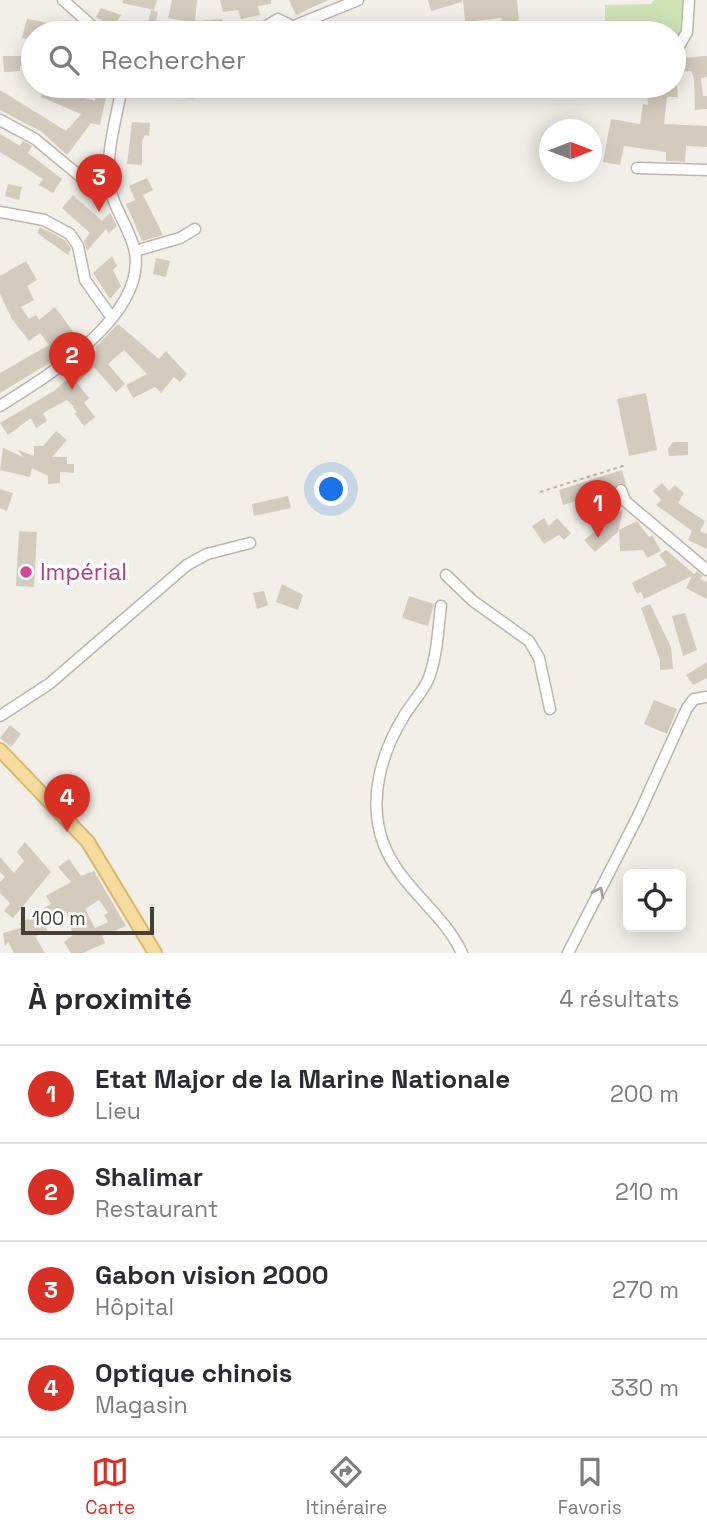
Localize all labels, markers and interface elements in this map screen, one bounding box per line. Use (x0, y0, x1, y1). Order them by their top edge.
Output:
search box (21, 21, 686, 98)
icon: search (45, 41, 83, 79)
text: Rechercher (101, 43, 246, 77)
north arrow (539, 119, 602, 182)
pin: 3 (76, 154, 122, 212)
pin: 2 (49, 332, 95, 390)
your location (314, 472, 348, 506)
pin: 1 (575, 480, 621, 538)
place label: Impérial (40, 557, 127, 587)
marker: Impérial (18, 564, 34, 580)
pin: 4 (44, 774, 90, 832)
map controls (623, 869, 686, 932)
button: locate (623, 869, 686, 932)
one-way arrow (591, 887, 605, 899)
scale bar (21, 904, 154, 936)
text: 100 m (32, 906, 86, 931)
text: À proximité (28, 979, 192, 1018)
text: 4 résultats (559, 984, 679, 1014)
text: Etat Major de la Marine Nationale (95, 1062, 510, 1096)
text: 1 (46, 1079, 56, 1109)
text: 200 m (610, 1079, 679, 1109)
text: Lieu (95, 1096, 141, 1126)
text: Shalimar (95, 1160, 203, 1194)
text: 2 (44, 1177, 58, 1207)
text: 210 m (615, 1177, 679, 1207)
text: Restaurant (95, 1194, 218, 1224)
text: Gabon vision 2000 (95, 1258, 329, 1292)
text: 3 (44, 1275, 58, 1305)
text: 270 m (612, 1275, 679, 1305)
text: Hôpital (95, 1292, 174, 1322)
text: Optique chinois (95, 1356, 292, 1390)
text: 4 (44, 1373, 58, 1403)
text: 330 m (611, 1373, 679, 1403)
text: Magasin (95, 1390, 188, 1420)
tab: Carte (85, 1453, 135, 1520)
tab: Itinéraire (306, 1453, 387, 1520)
tab: Favoris (558, 1453, 622, 1520)

